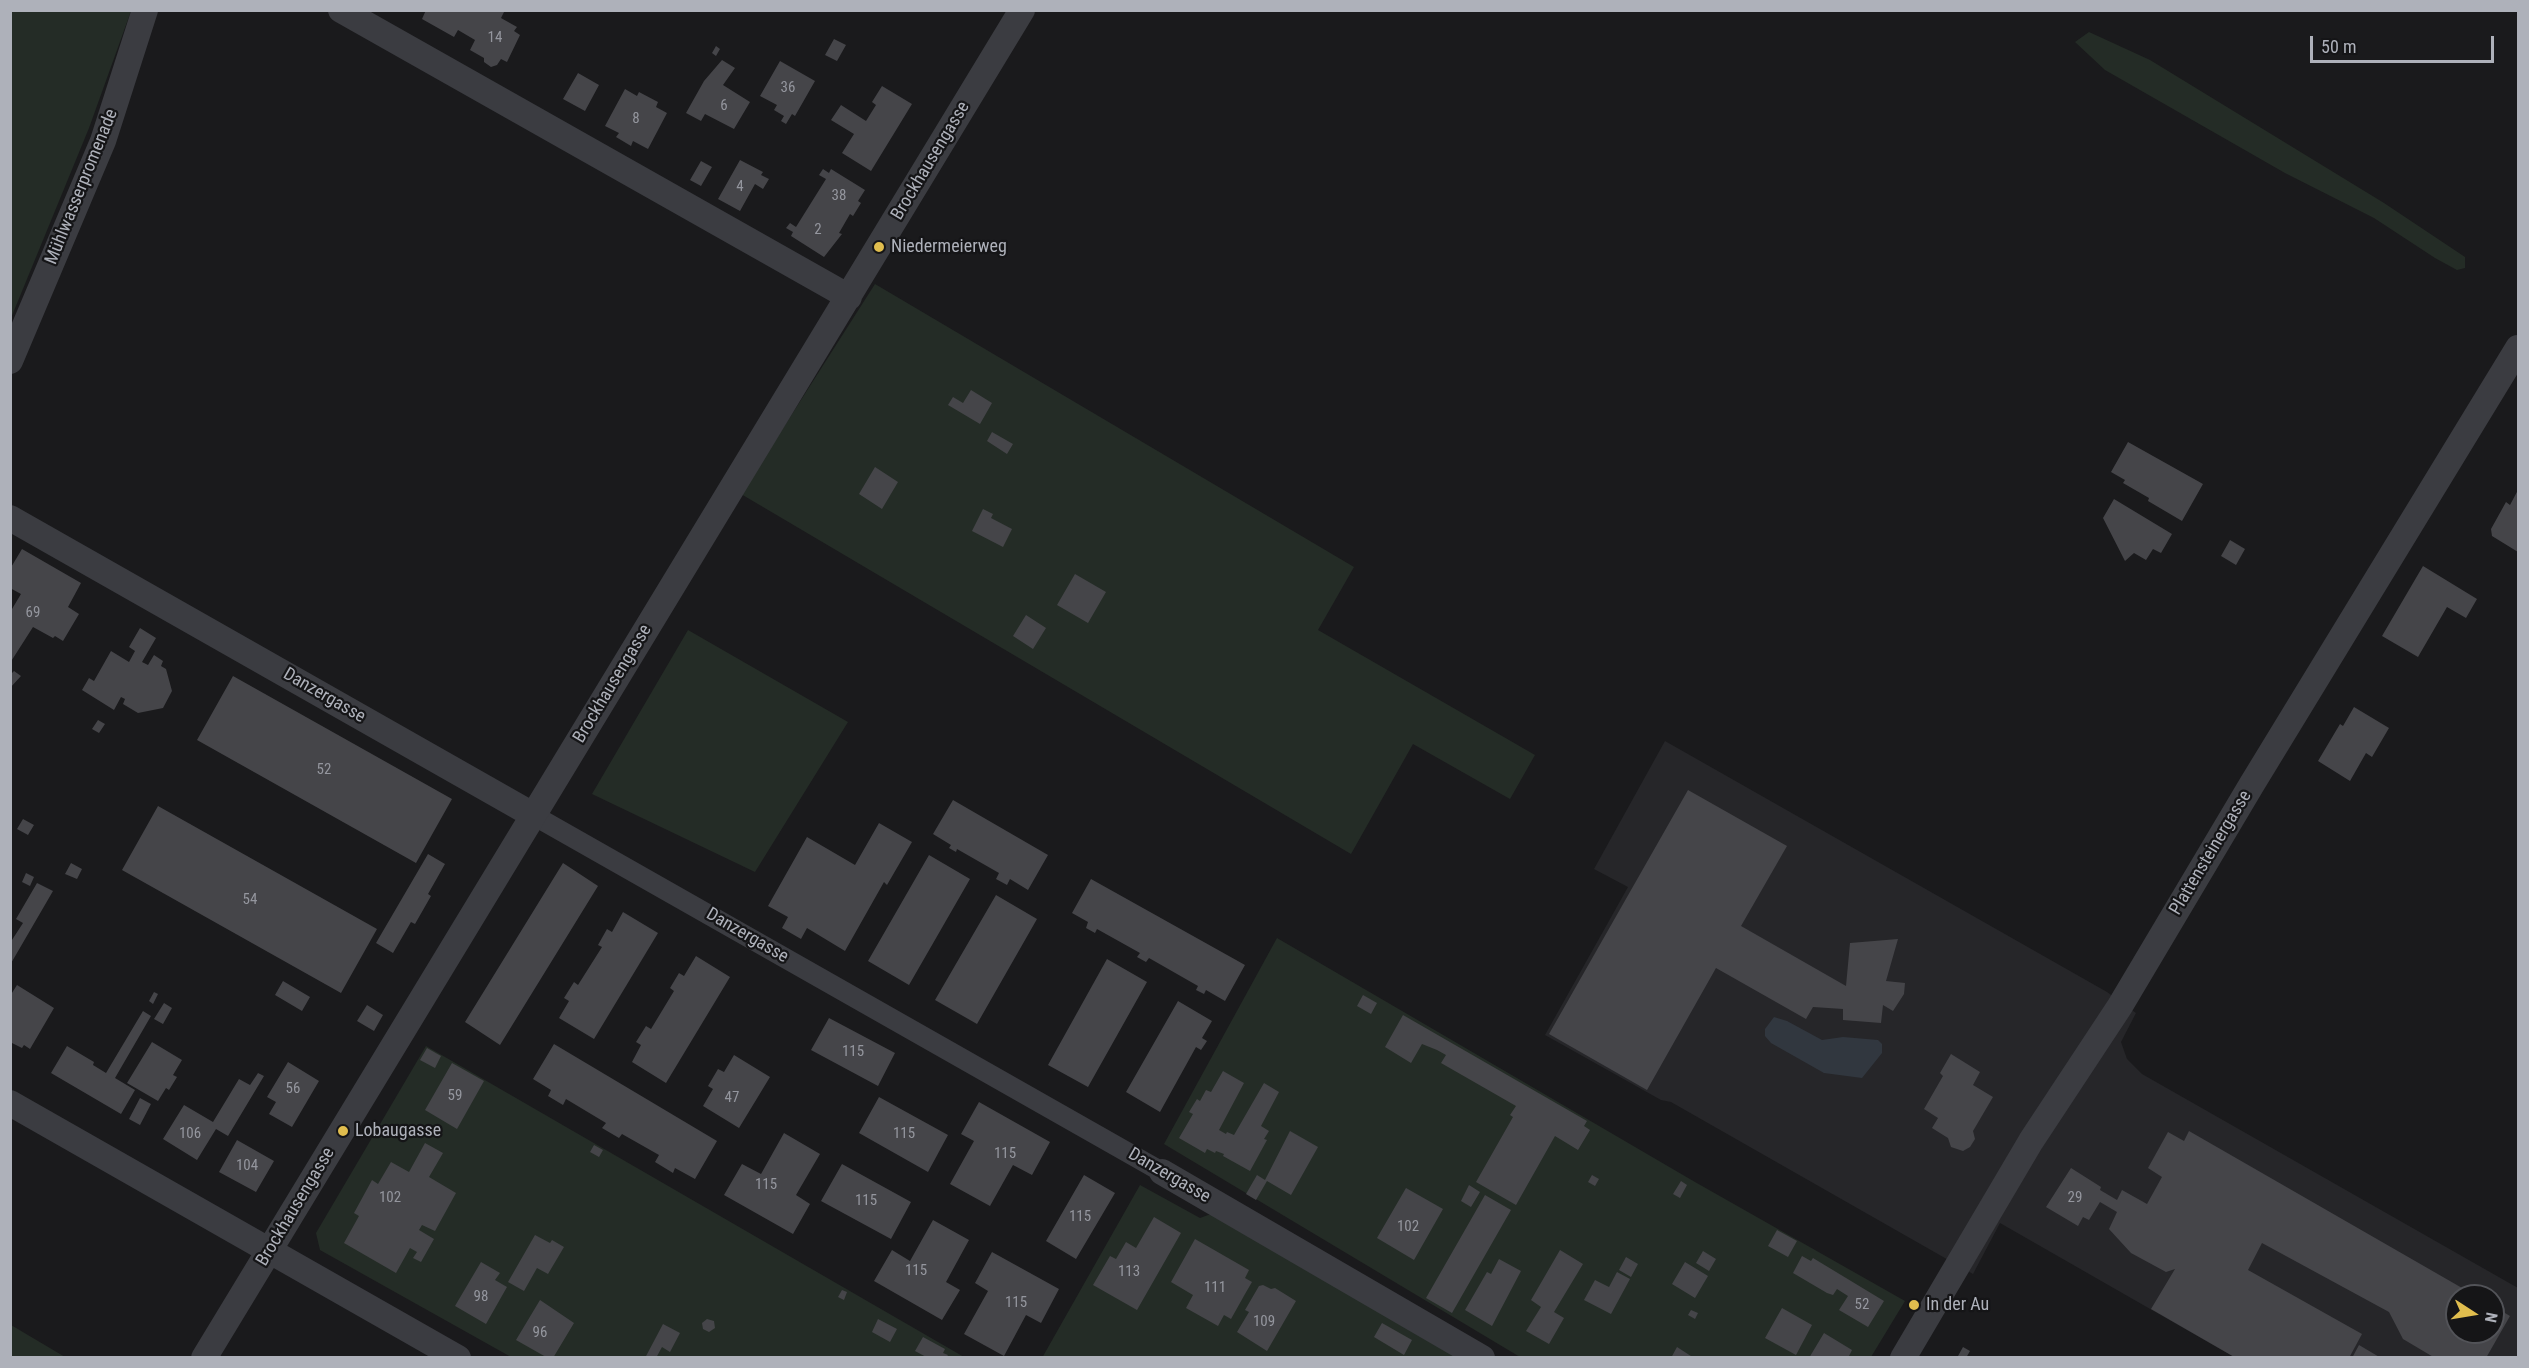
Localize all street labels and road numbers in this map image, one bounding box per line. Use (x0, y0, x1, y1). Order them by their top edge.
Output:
street label: Brockhausengasse (887, 98, 975, 224)
street label: Mühlwasserpromenade (41, 106, 123, 268)
street label: Brockhausengasse (569, 621, 657, 747)
street label: Danzergasse (279, 664, 369, 728)
street label: Plattensteinergasse (2165, 787, 2257, 919)
street label: Danzergasse (702, 904, 792, 968)
street label: Brockhausengasse (252, 1144, 340, 1270)
street label: Danzergasse (1124, 1144, 1214, 1208)

